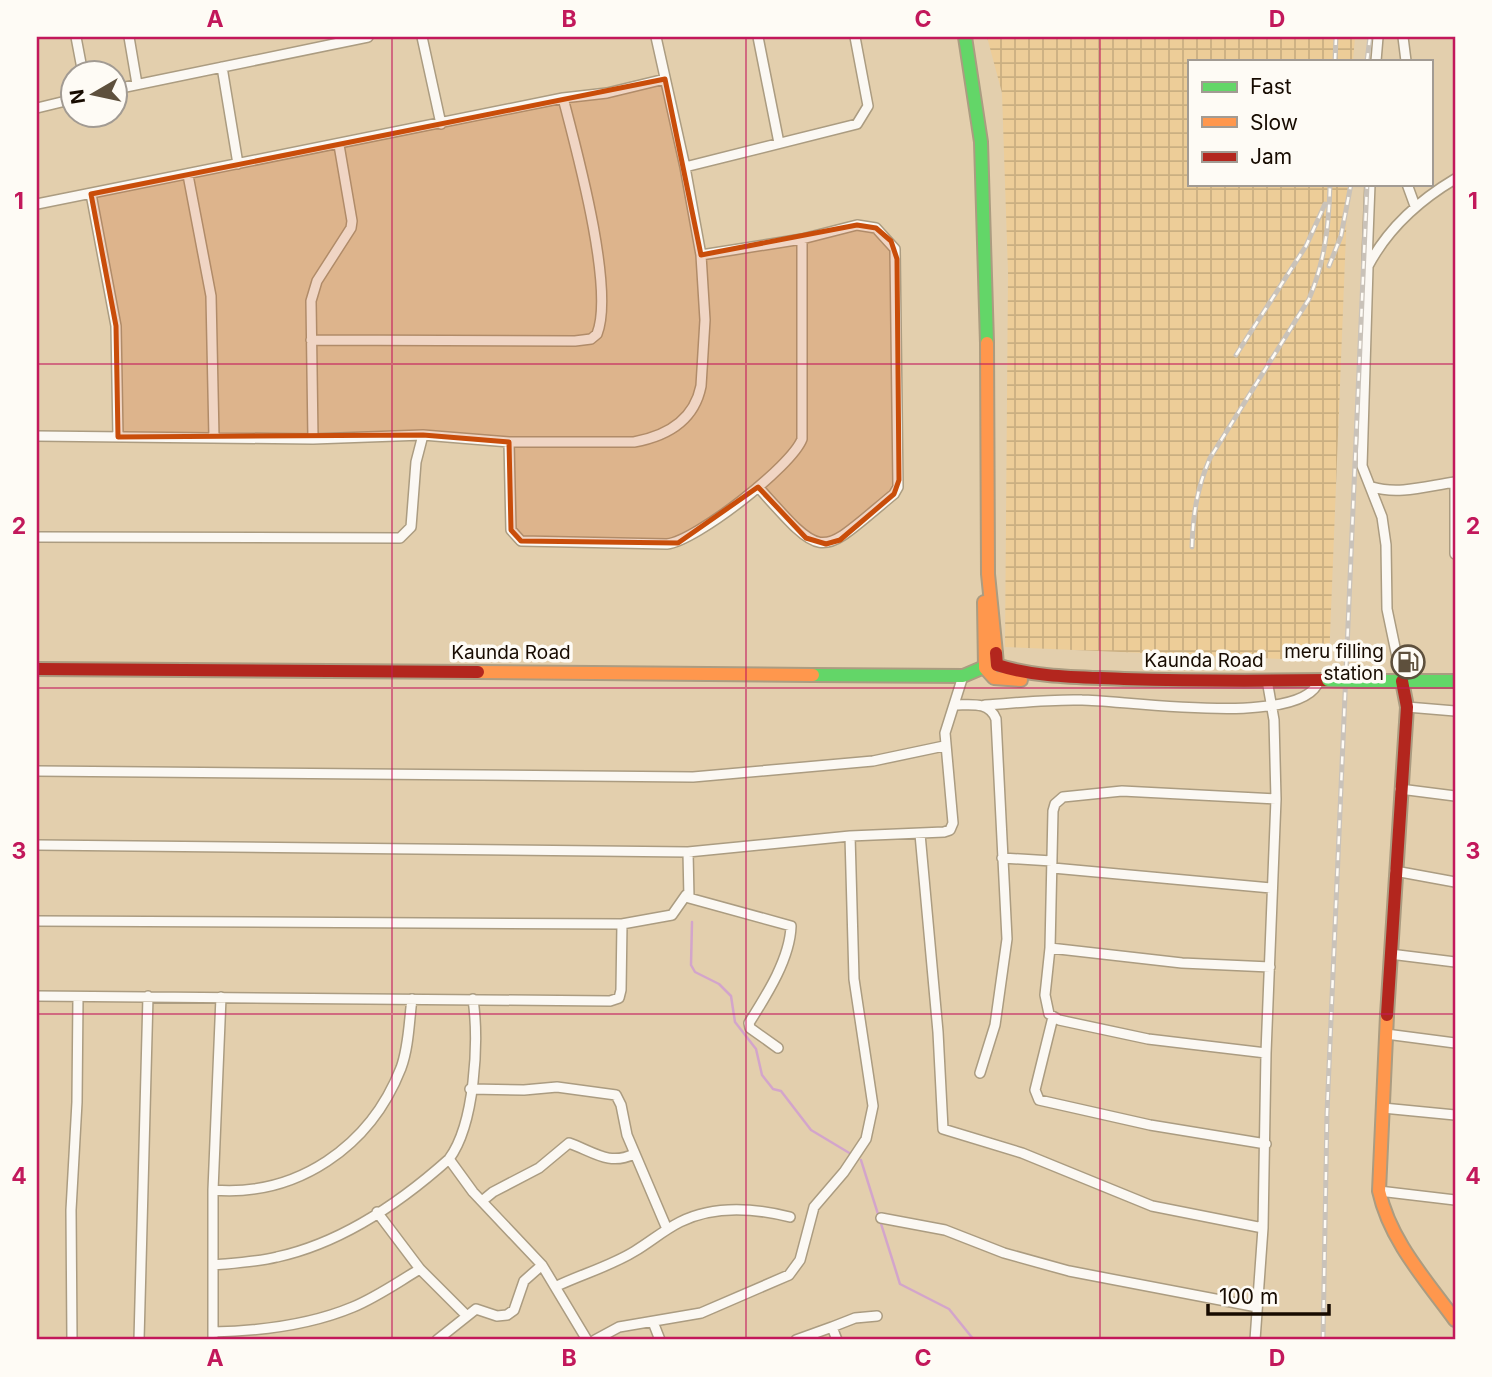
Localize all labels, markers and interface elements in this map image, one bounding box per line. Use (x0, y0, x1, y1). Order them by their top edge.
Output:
text: A (206, 5, 224, 33)
text: B (561, 5, 577, 33)
text: C (914, 5, 932, 33)
text: D (1269, 5, 1285, 33)
north arrow (60, 60, 130, 130)
legend (1188, 60, 1432, 186)
text: Fast (1250, 74, 1292, 99)
text: N (65, 88, 90, 106)
text: Slow (1250, 110, 1298, 135)
text: Jam (1250, 144, 1292, 169)
text: 1 (14, 187, 24, 215)
text: 1 (1468, 187, 1478, 215)
text: 2 (12, 512, 26, 540)
text: 2 (1466, 512, 1480, 540)
place label: meru filling station (1284, 640, 1384, 685)
street label: Kaunda Road (451, 641, 571, 664)
fuel station icon: meru filling station (1389, 643, 1427, 681)
street label: Kaunda Road (1144, 649, 1264, 672)
text: 3 (12, 837, 26, 865)
text: 3 (1466, 837, 1480, 865)
text: 4 (11, 1162, 27, 1190)
text: 4 (1465, 1162, 1481, 1190)
scale bar (1208, 1272, 1329, 1316)
text: 100 m (1219, 1284, 1278, 1309)
text: A (206, 1344, 224, 1372)
text: B (561, 1344, 577, 1372)
text: C (914, 1344, 932, 1372)
text: D (1269, 1344, 1285, 1372)

